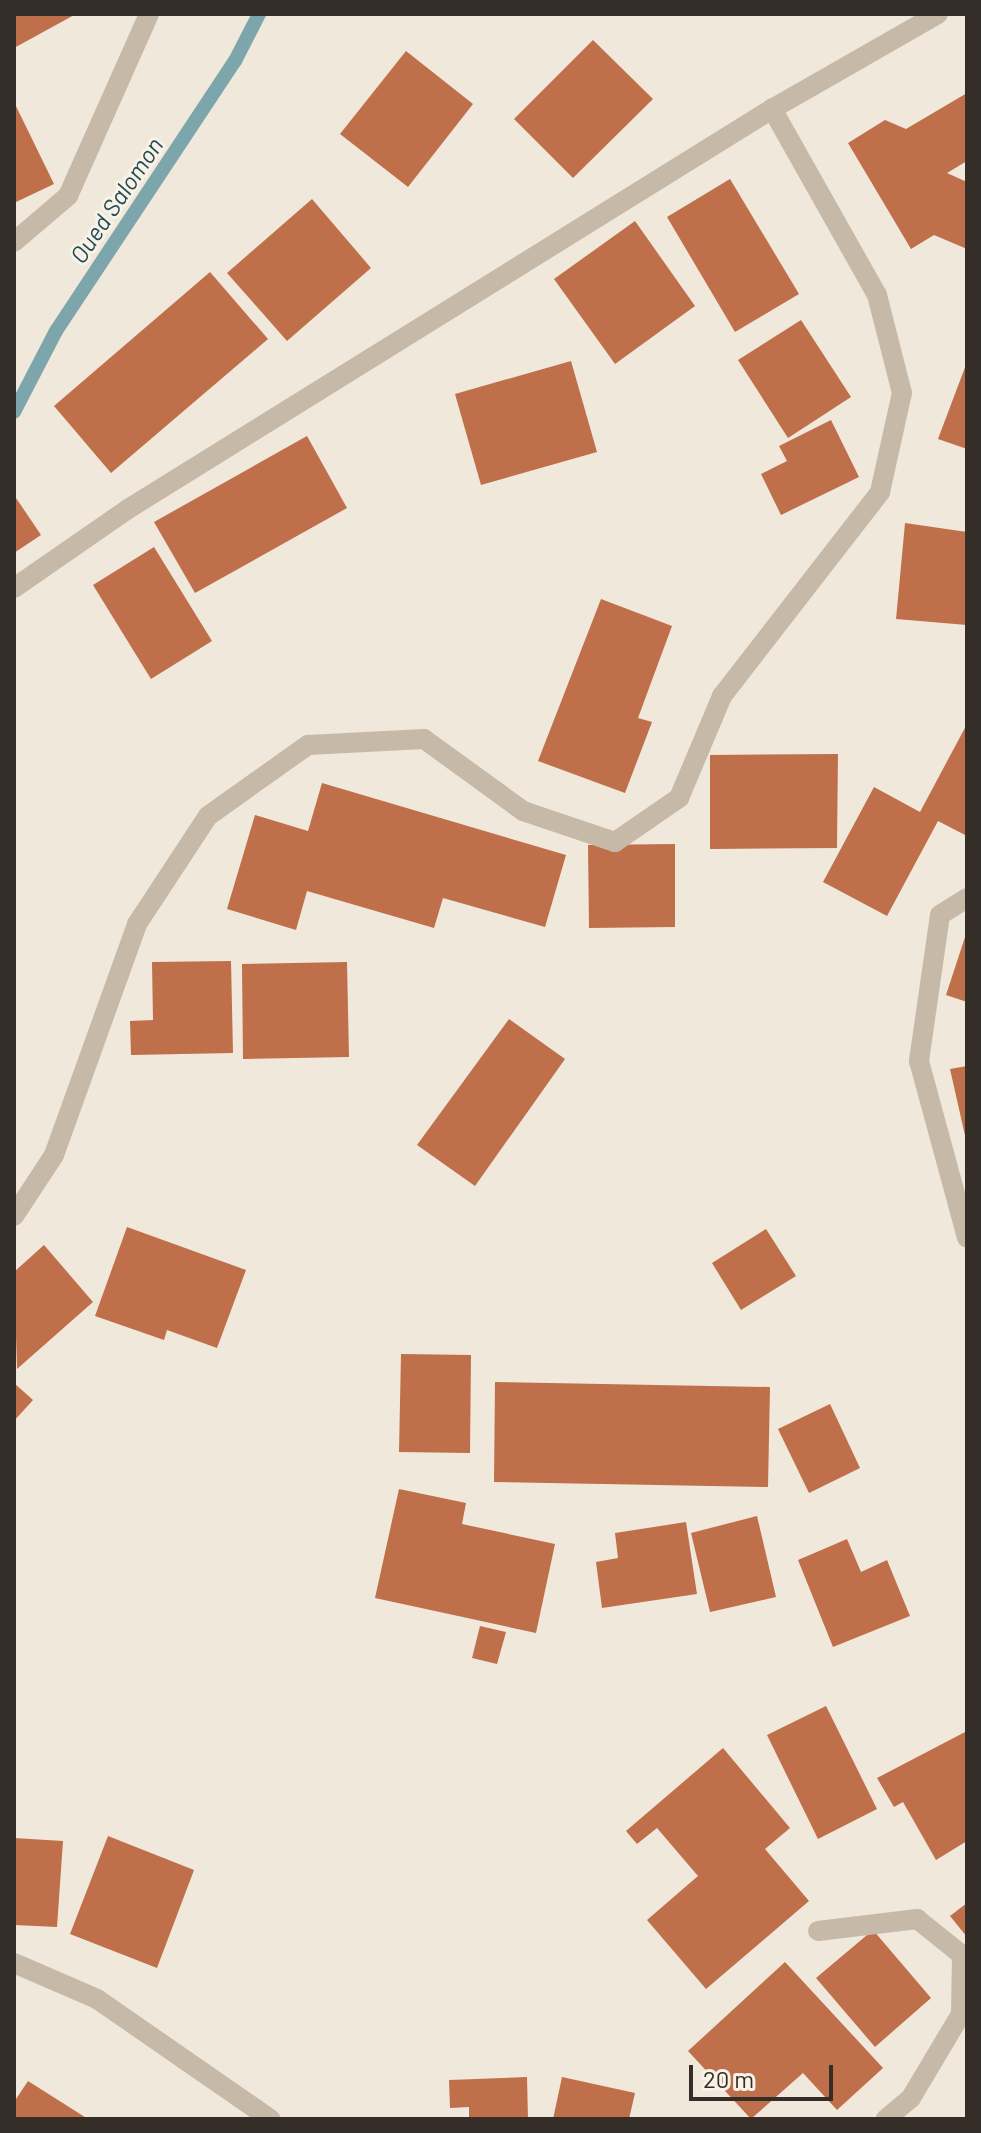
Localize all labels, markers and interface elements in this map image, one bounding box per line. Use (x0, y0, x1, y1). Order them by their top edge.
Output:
water label: Oued Salomon (63, 132, 169, 268)
scale bar (693, 2049, 837, 2099)
text: 20 m (703, 2064, 754, 2093)

